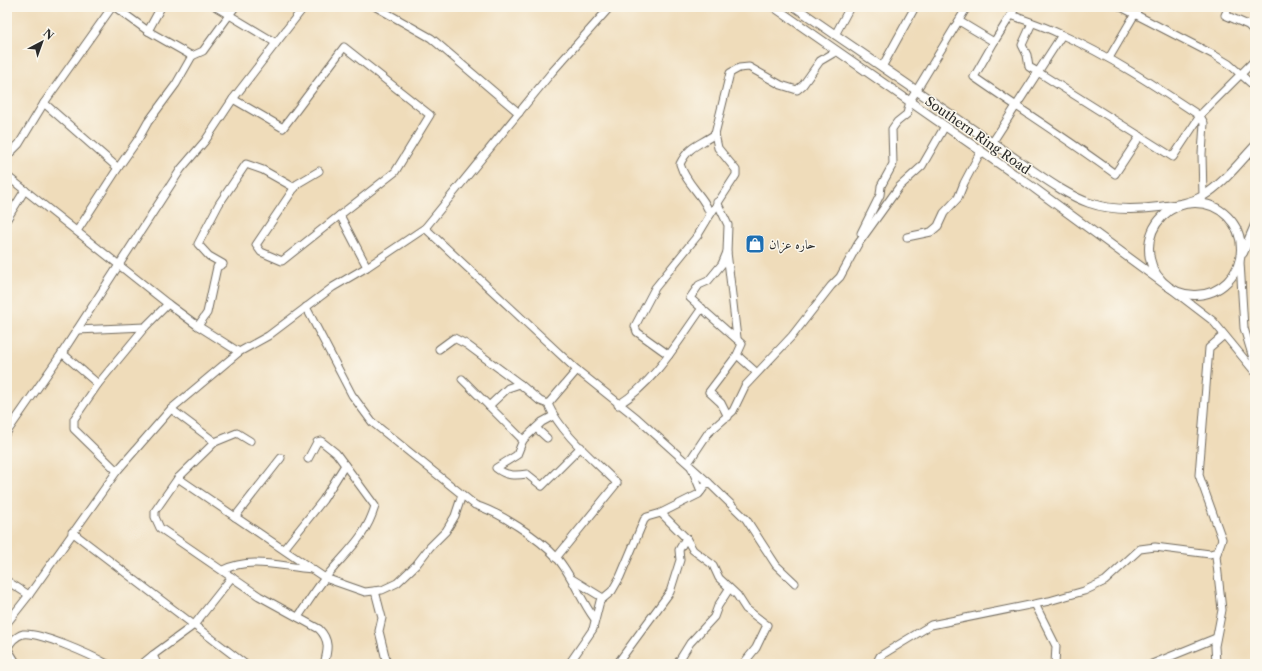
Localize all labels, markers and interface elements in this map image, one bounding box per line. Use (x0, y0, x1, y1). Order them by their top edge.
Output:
north arrow (22, 22, 62, 62)
text: N (40, 26, 57, 43)
street label: Southern Ring Road (922, 93, 1034, 177)
shop icon: حاره عزان (744, 233, 766, 255)
place label: حاره عزان (769, 236, 816, 254)

